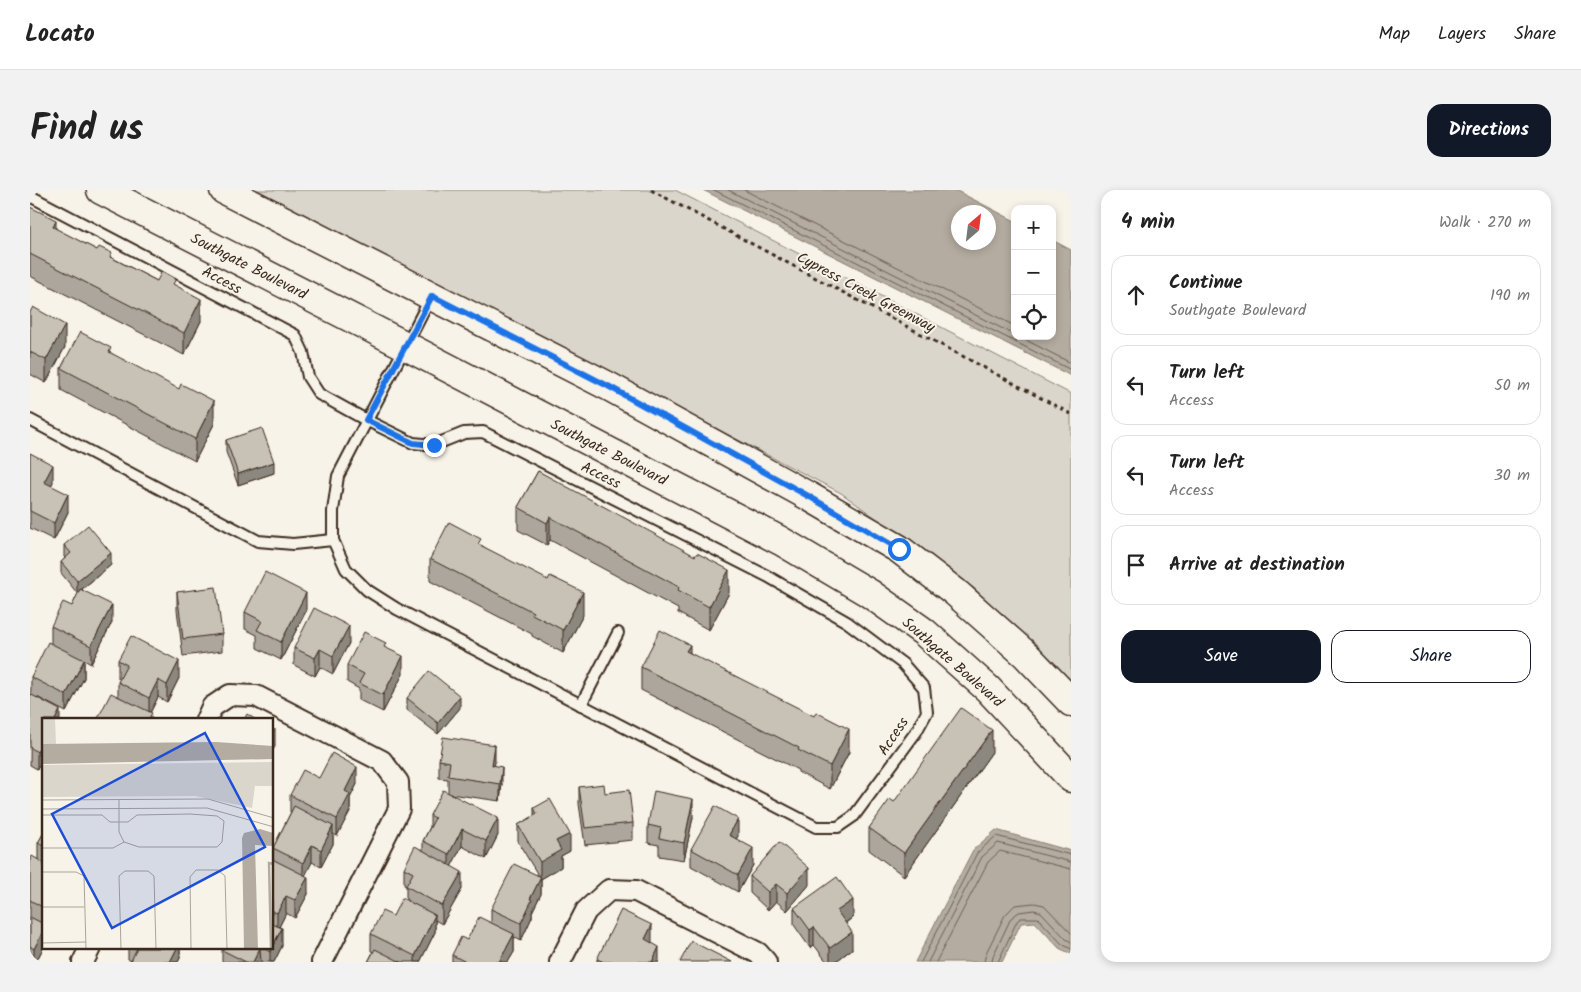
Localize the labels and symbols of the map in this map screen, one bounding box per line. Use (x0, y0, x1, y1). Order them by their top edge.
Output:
north arrow (951, 205, 996, 250)
street label: Southgate Boulevard (186, 227, 312, 307)
street label: Cypress Creek Greenway (792, 246, 940, 340)
street label: Access (197, 260, 246, 302)
street label: Southgate Boulevard (546, 413, 672, 493)
route end (423, 434, 446, 457)
street label: Access (576, 456, 625, 496)
route start (888, 538, 911, 561)
street label: Southgate Boulevard (896, 612, 1009, 714)
street label: Access (872, 712, 916, 761)
inset map (42, 718, 274, 950)

